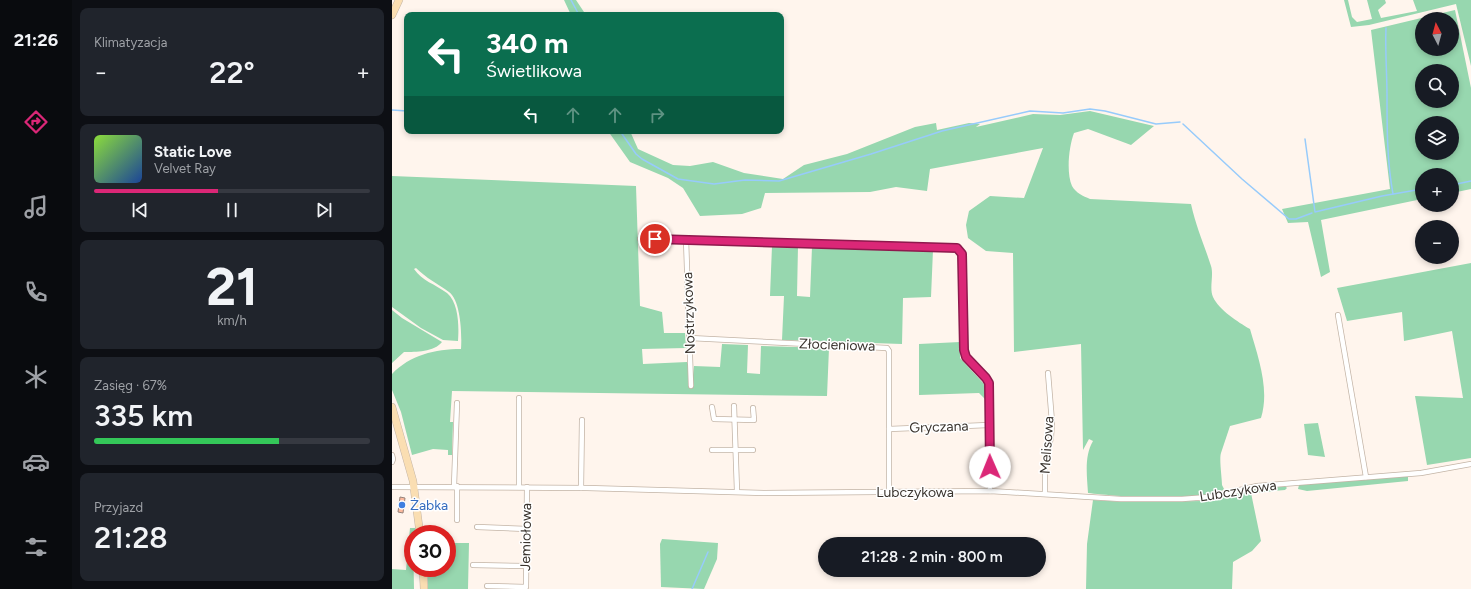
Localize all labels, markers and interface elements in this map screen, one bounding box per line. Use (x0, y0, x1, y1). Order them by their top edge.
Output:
north arrow (1415, 12, 1459, 56)
map controls (1415, 12, 1459, 264)
text: 340 m (486, 26, 569, 60)
icon: left (420, 28, 472, 80)
text: 21:26 (14, 29, 58, 51)
text: Klimatyzacja (94, 35, 167, 50)
text: 22° (209, 54, 255, 91)
text: − (94, 59, 108, 86)
text: + (356, 59, 370, 86)
text: Świetlikowa (486, 60, 582, 82)
button: search (1415, 64, 1459, 108)
icon: left (520, 104, 542, 126)
icon: ahead (562, 104, 584, 126)
icon: ahead (604, 104, 626, 126)
icon: right (646, 104, 668, 126)
icon: directions (22, 108, 50, 136)
button: layers (1415, 116, 1459, 160)
text: Static Love (154, 143, 232, 161)
text: Velvet Ray (154, 161, 216, 176)
button: + (1415, 168, 1459, 212)
icon: music (22, 193, 50, 221)
icon: previous (129, 199, 151, 221)
icon: pause (221, 199, 243, 221)
icon: next (313, 199, 335, 221)
button: − (1415, 220, 1459, 264)
pin (638, 222, 672, 256)
icon: arrive (644, 228, 666, 250)
text: 21 (206, 256, 258, 318)
street label: Nostrzykowa (679, 272, 699, 354)
icon: phone (22, 278, 50, 306)
text: km/h (217, 313, 247, 328)
street label: Złocieniowa (798, 335, 876, 355)
icon: climate (22, 363, 50, 391)
text: Zasięg · 67% (94, 378, 167, 393)
text: 335 km (94, 397, 193, 434)
street label: Melisowa (1036, 415, 1058, 475)
street label: Gryczana (909, 417, 969, 437)
position arrow (969, 446, 1011, 488)
icon: car (22, 448, 50, 476)
street label: Lubczykowa (1198, 477, 1278, 505)
street label: Lubczykowa (876, 484, 954, 501)
place label: Żabka (410, 497, 448, 514)
text: Przyjazd (94, 500, 143, 515)
marker: Żabka (397, 500, 407, 510)
street label: Jemiołowa (517, 503, 535, 571)
text: 21:28 (94, 519, 168, 556)
speed limit sign: 30 (404, 525, 456, 577)
icon: filters (22, 533, 50, 561)
text: 21:28 · 2 min · 800 m (861, 548, 1003, 566)

